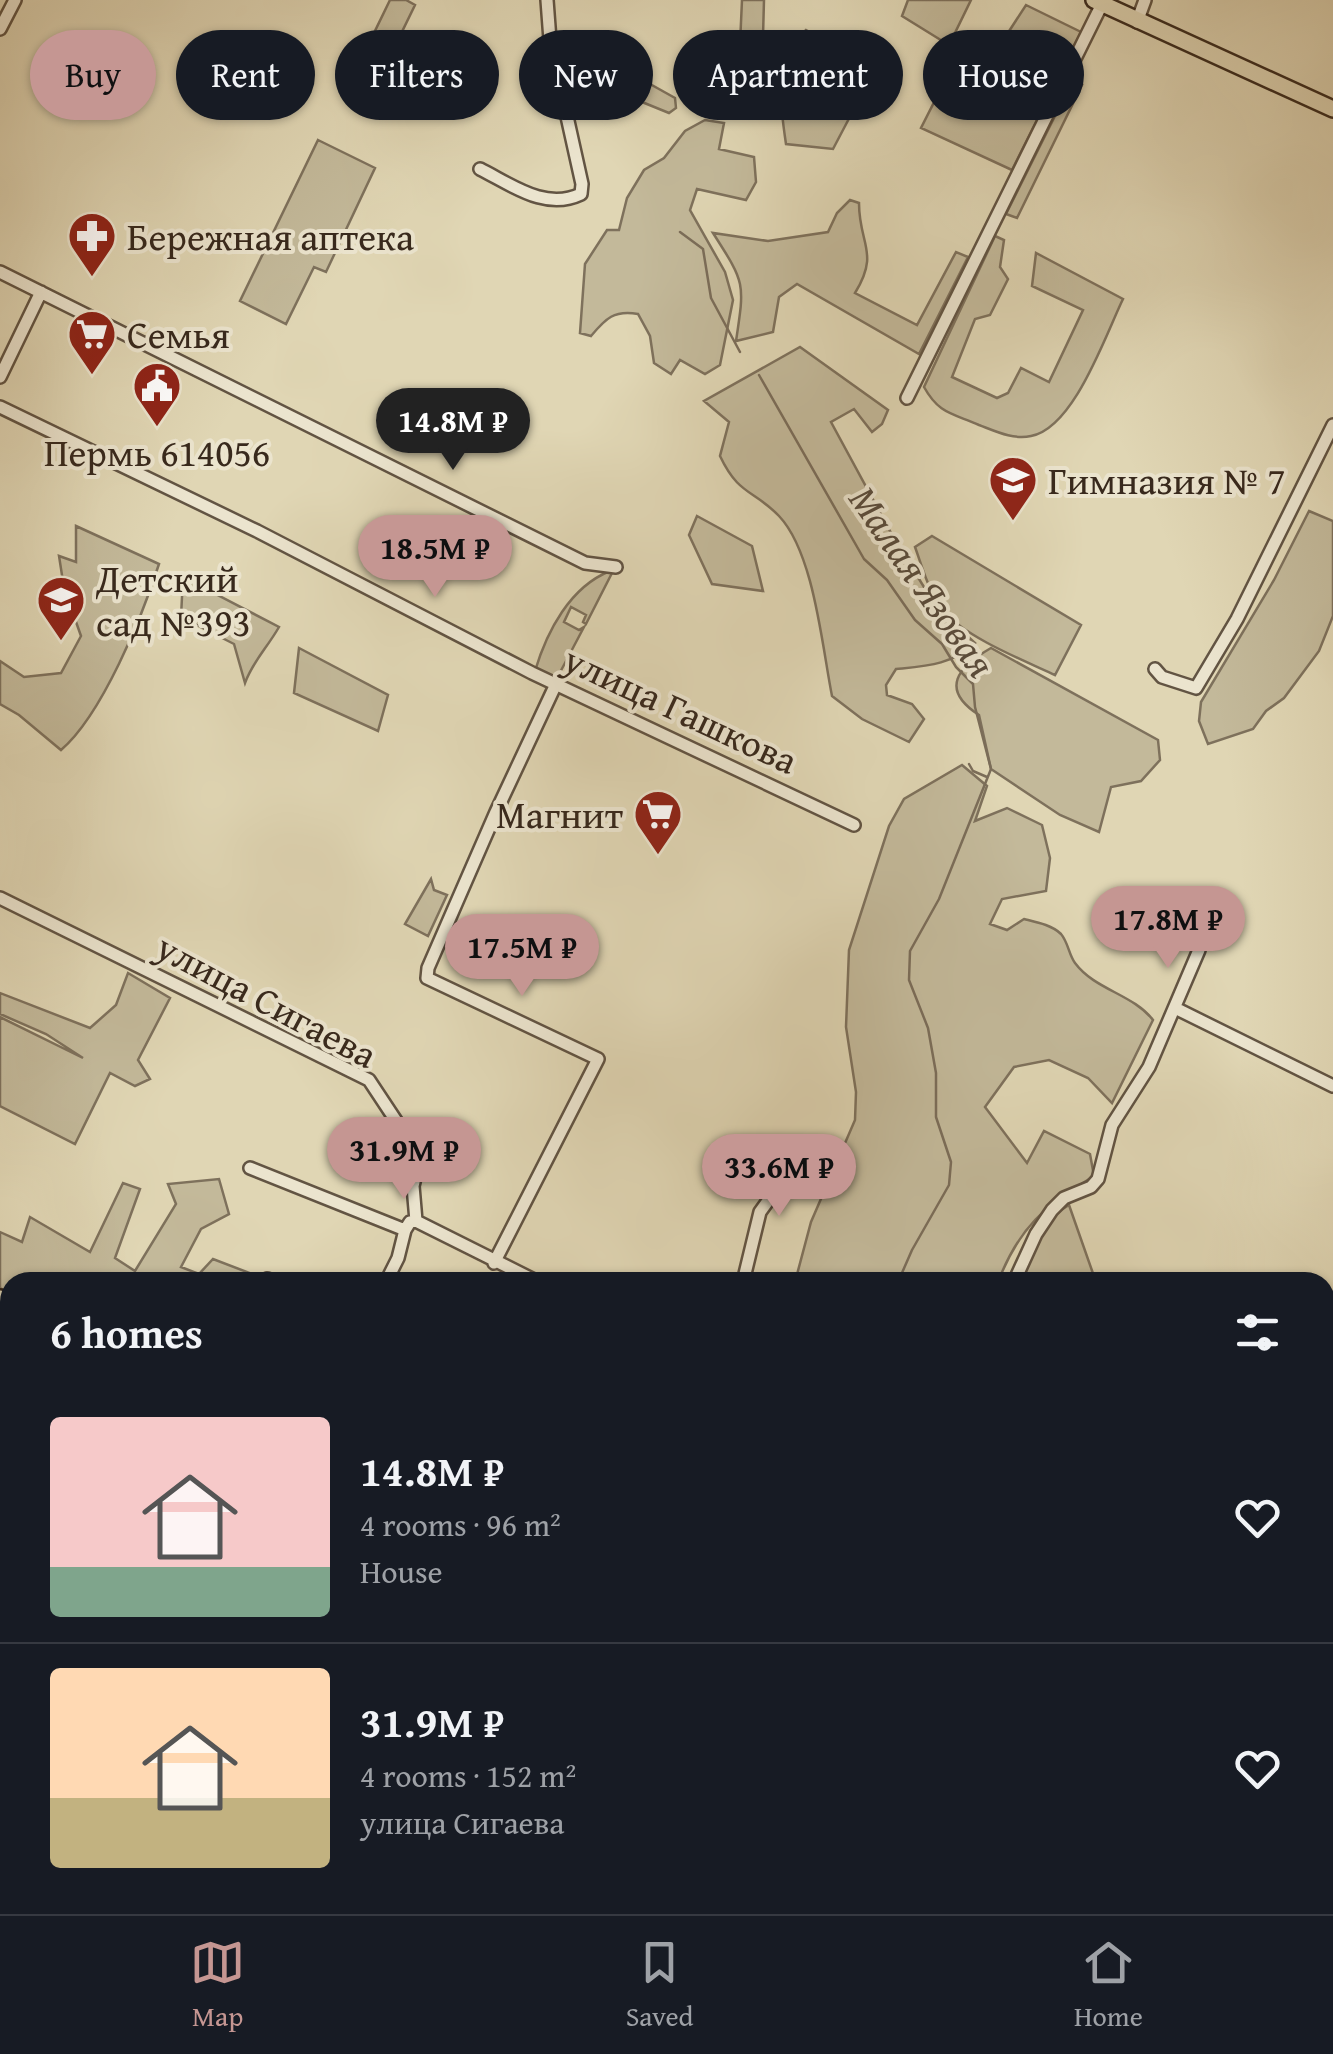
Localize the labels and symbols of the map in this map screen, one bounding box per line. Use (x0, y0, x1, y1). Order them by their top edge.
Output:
place label: Бережная аптека (127, 208, 414, 264)
pharmacy icon: Бережная аптека (66, 210, 118, 278)
place label: Семья (127, 306, 230, 362)
supermarket icon: Семья (66, 308, 118, 376)
public building icon: Пермь 614056 (131, 360, 183, 428)
pin: 14.8M ₽ (361, 388, 545, 473)
place label: Пермь 614056 (44, 424, 270, 480)
place label: Гимназия № 7 (1048, 452, 1286, 508)
school or university icon: Гимназия № 7 (987, 454, 1039, 522)
water label: Малая Язовая (835, 473, 1011, 689)
pin: 18.5M ₽ (343, 515, 527, 600)
place label: Детский сад №393 (95, 550, 251, 650)
school or university icon: Детский сад №393 (35, 574, 87, 642)
street label: улица Гашкова (554, 630, 807, 788)
place label: Магнит (496, 786, 624, 842)
supermarket icon: Магнит (632, 788, 684, 856)
pin: 17.8M ₽ (1076, 886, 1260, 971)
pin: 17.5M ₽ (430, 914, 614, 999)
street label: улица Сигаева (146, 918, 387, 1082)
pin: 31.9M ₽ (312, 1117, 496, 1202)
pin: 33.6M ₽ (687, 1134, 871, 1219)

